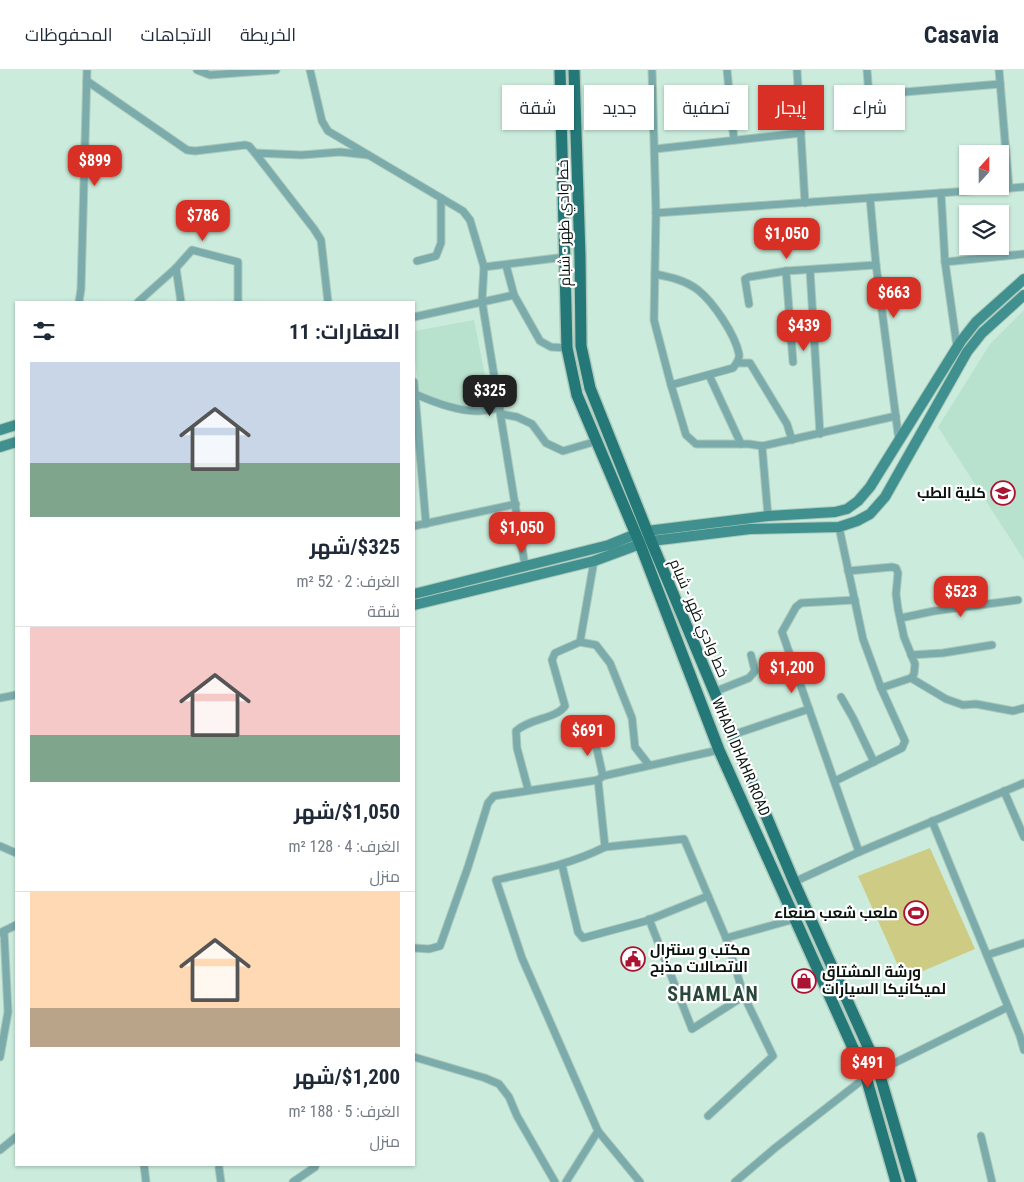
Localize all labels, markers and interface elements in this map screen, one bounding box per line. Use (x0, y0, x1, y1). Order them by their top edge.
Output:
text: Casavia (924, 21, 999, 49)
text: المحفوظات (25, 24, 113, 45)
text: الاتجاهات (141, 24, 212, 45)
text: الخريطة (240, 24, 296, 45)
chip: شقة (502, 85, 574, 130)
chip: جديد (584, 85, 654, 130)
chip: تصفية (664, 85, 748, 130)
chip: إيجار (758, 85, 824, 130)
chip: شراء (834, 85, 905, 130)
pin: $899 (65, 144, 125, 187)
north arrow (959, 145, 1009, 195)
map controls (959, 145, 1009, 255)
text: $899 (79, 151, 111, 170)
street label: خط وادي ظهر - شبام (554, 159, 577, 287)
pin: $786 (173, 200, 233, 242)
button: layers (959, 205, 1009, 255)
text: $786 (187, 206, 219, 225)
pin: $1,050 (746, 218, 828, 260)
text: $1,050 (765, 224, 809, 243)
pin: $663 (864, 276, 924, 319)
text: $663 (878, 283, 910, 302)
pin: $439 (774, 310, 834, 352)
text: $439 (788, 316, 820, 335)
icon: filters (30, 317, 58, 345)
text: العقارات: 11 (289, 320, 400, 344)
pin: $325 (460, 374, 520, 417)
text: $325 (474, 381, 506, 400)
icon: home (170, 394, 260, 484)
school or university icon: كلية الطب (990, 480, 1016, 506)
place label: كلية الطب (917, 484, 986, 502)
pin: $1,050 (481, 512, 563, 554)
text: $1,050 (500, 518, 544, 537)
text: $325/شهر (309, 535, 400, 559)
street label: خط وادي ظهر - شبام (663, 556, 732, 681)
text: الغرف: 2 · 52 m² (296, 572, 400, 591)
pin: $523 (931, 576, 991, 618)
text: $523 (945, 582, 977, 601)
text: شقة (367, 602, 400, 621)
pin: $1,200 (751, 652, 833, 694)
text: $1,200 (770, 658, 814, 677)
icon: home (170, 660, 260, 750)
street label: WHADI DHAHR ROAD (708, 695, 774, 819)
pin: $691 (558, 714, 618, 757)
text: $691 (572, 721, 604, 740)
text: $1,050/شهر (294, 800, 400, 824)
text: الغرف: 4 · 128 m² (289, 837, 400, 856)
text: منزل (370, 867, 400, 886)
sports icon: ملعب شعب صنعاء (903, 900, 929, 926)
place label: ملعب شعب صنعاء (774, 904, 898, 922)
icon: home (170, 925, 260, 1015)
place label: مكتب و سنترال الاتصالات مذبح (650, 941, 750, 977)
public building icon: مكتب و سنترال الاتصالات مذبح (620, 946, 646, 972)
place label: ورشة المشتاق لميكانيكا السيارات (822, 963, 946, 998)
shop icon: ورشة المشتاق لميكانيكا السيارات (791, 968, 817, 994)
district label: SHAMLAN (667, 982, 759, 1006)
pin: $491 (838, 1046, 898, 1089)
text: $491 (852, 1053, 884, 1072)
text: $1,200/شهر (294, 1065, 400, 1089)
text: الغرف: 5 · 188 m² (289, 1102, 400, 1121)
text: منزل (370, 1132, 400, 1151)

